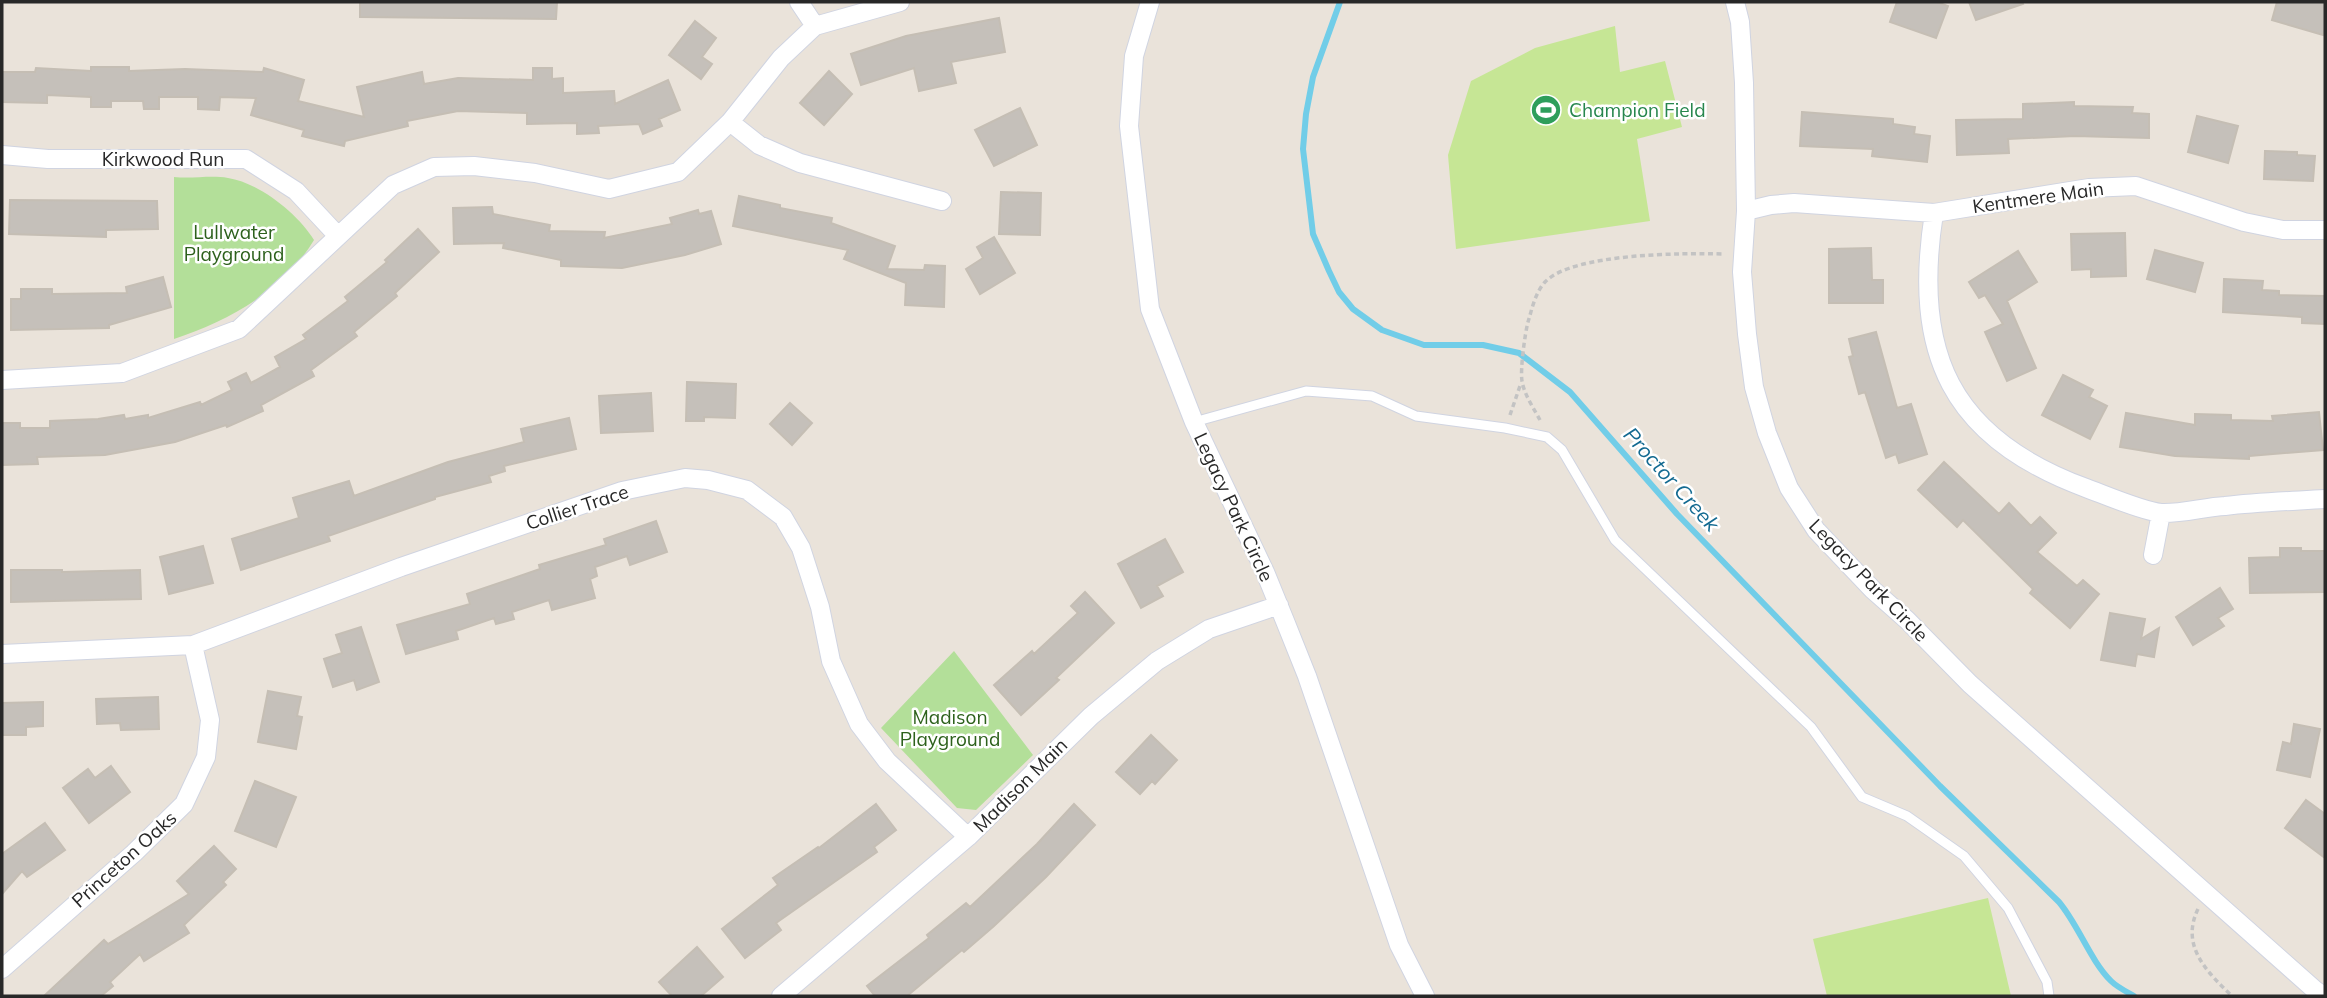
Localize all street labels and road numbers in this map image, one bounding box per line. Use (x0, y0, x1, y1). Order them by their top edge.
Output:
street label: Kirkwood Run (102, 147, 224, 171)
street label: Kentmere Main (1971, 176, 2105, 218)
street label: Legacy Park Circle (1189, 429, 1279, 585)
street label: Collier Trace (523, 479, 631, 535)
street label: Legacy Park Circle (1804, 514, 1934, 646)
street label: Madison Main (968, 733, 1072, 837)
street label: Princeton Oaks (67, 806, 181, 912)

